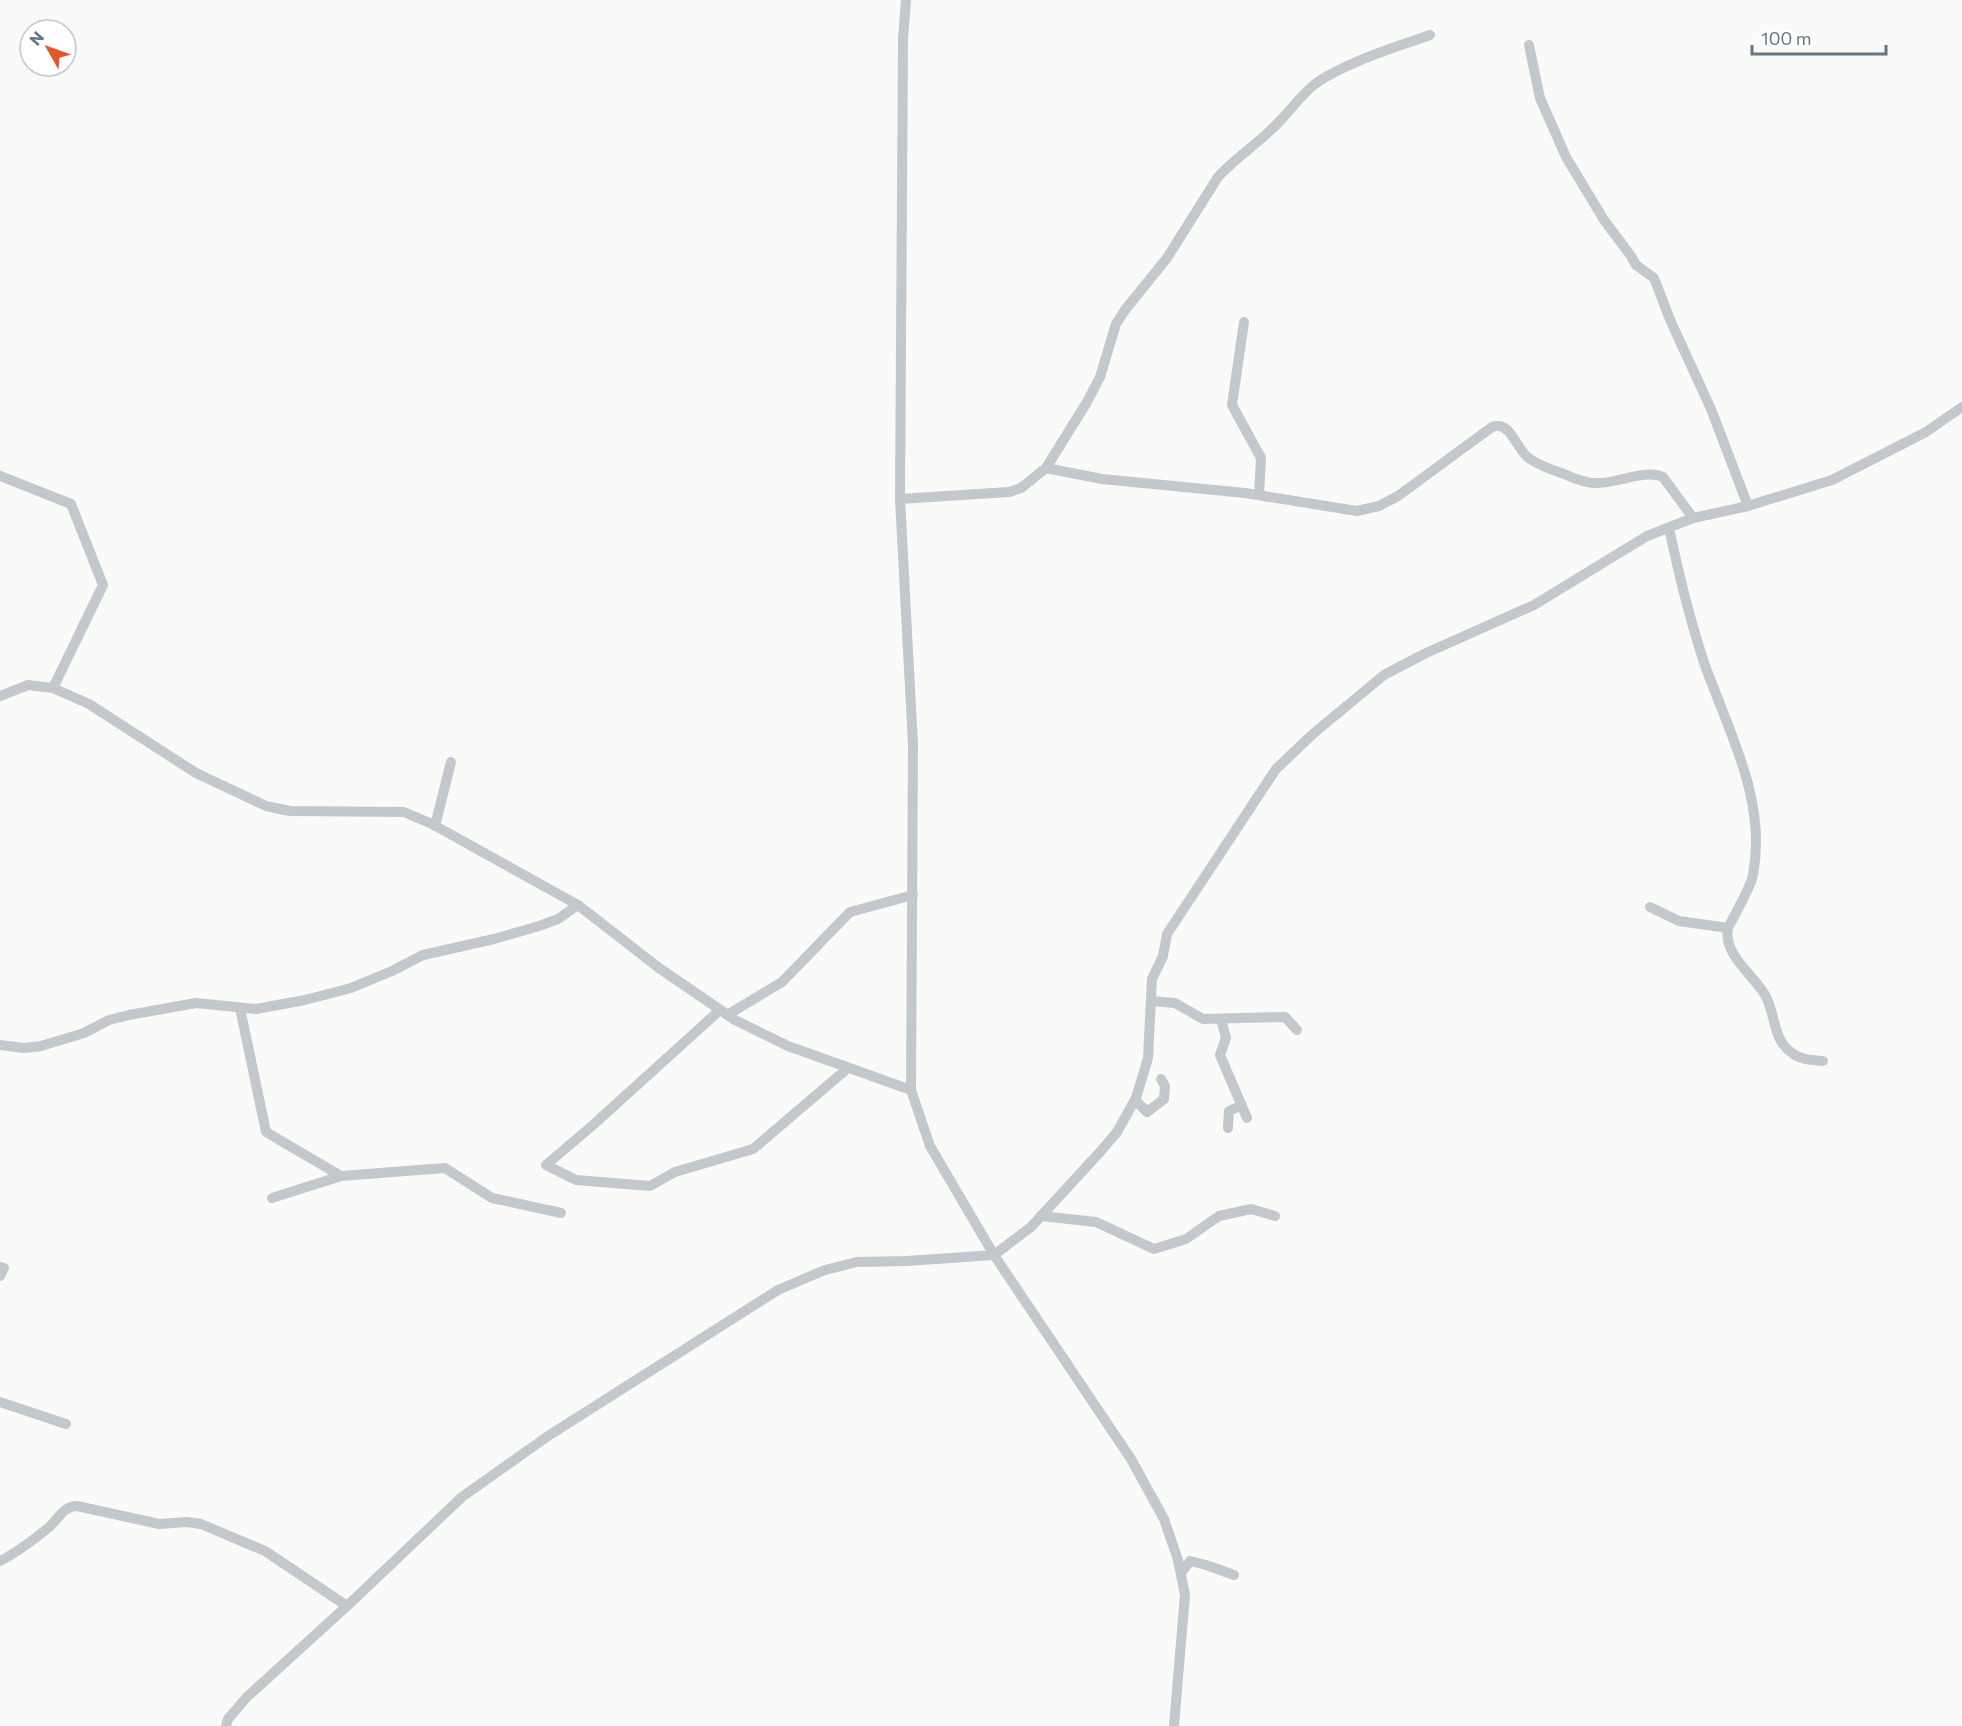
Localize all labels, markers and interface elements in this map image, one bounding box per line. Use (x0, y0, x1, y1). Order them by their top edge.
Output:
north arrow (18, 18, 78, 78)
scale bar (1752, 18, 1886, 56)
text: N (25, 27, 47, 49)
text: 100 m (1761, 27, 1811, 49)

